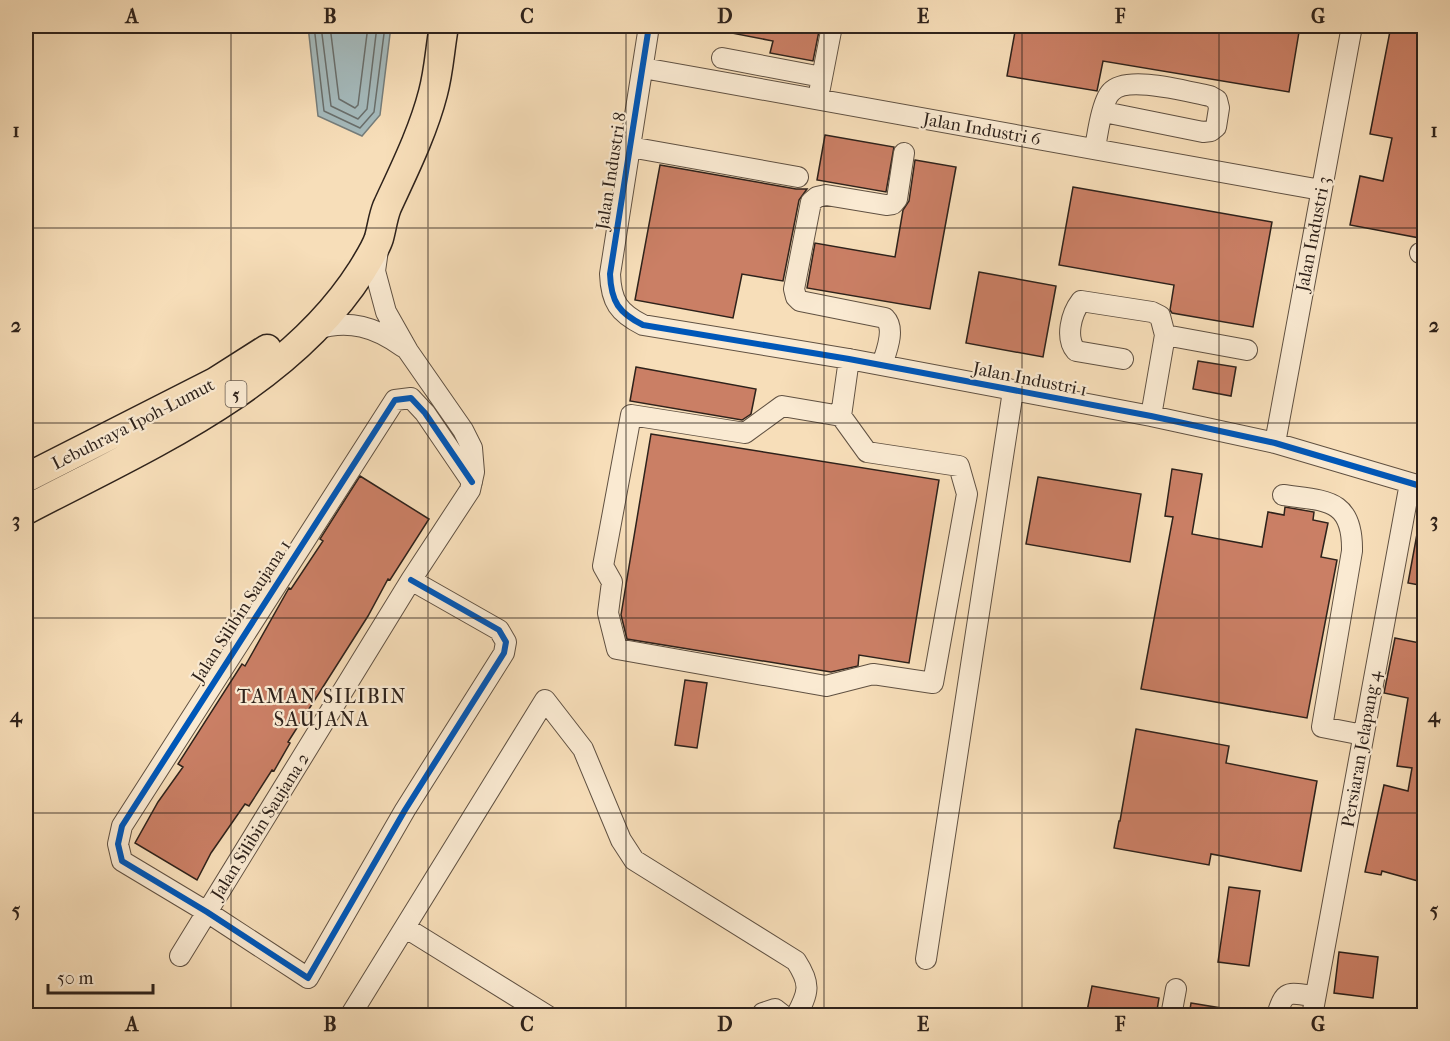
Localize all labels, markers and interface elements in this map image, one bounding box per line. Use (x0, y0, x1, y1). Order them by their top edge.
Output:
text: A (124, 5, 140, 28)
text: B (323, 5, 337, 28)
text: C (520, 5, 534, 28)
text: D (717, 5, 733, 28)
text: E (917, 5, 929, 28)
text: F (1114, 5, 1126, 28)
text: G (1311, 5, 1325, 28)
street label: Jalan Industri 6 (919, 108, 1043, 150)
street label: Jalan Industri 8 (592, 111, 631, 233)
text: 1 (12, 119, 20, 142)
text: 1 (1430, 119, 1438, 142)
street label: Jalan Industri 3 (1292, 175, 1335, 295)
text: 2 (11, 314, 21, 337)
text: 2 (1429, 314, 1439, 337)
street label: Jalan Industri 1 (969, 358, 1089, 401)
street label: Lebuhraya Ipoh-Lumut (48, 374, 218, 475)
road number: 5 (226, 381, 246, 407)
text: 3 (12, 509, 20, 532)
text: 3 (1430, 509, 1438, 532)
street label: Jalan Silibin Saujana 1 (186, 536, 295, 688)
street label: Persiaran Jelapang 4 (1337, 669, 1386, 829)
district label: TAMAN SILIBIN SAUJANA (237, 685, 407, 731)
text: 4 (9, 704, 23, 728)
text: 4 (1427, 704, 1441, 728)
street label: Jalan Silibin Saujana 2 (206, 749, 314, 905)
text: 5 (12, 899, 21, 922)
text: 5 (1430, 899, 1439, 922)
scale bar (48, 957, 153, 995)
text: 50 m (57, 968, 94, 989)
text: A (124, 1013, 140, 1036)
text: B (323, 1013, 337, 1036)
text: C (520, 1013, 534, 1036)
text: D (717, 1013, 733, 1036)
text: E (917, 1013, 929, 1036)
text: F (1114, 1013, 1126, 1036)
text: G (1311, 1013, 1325, 1036)

